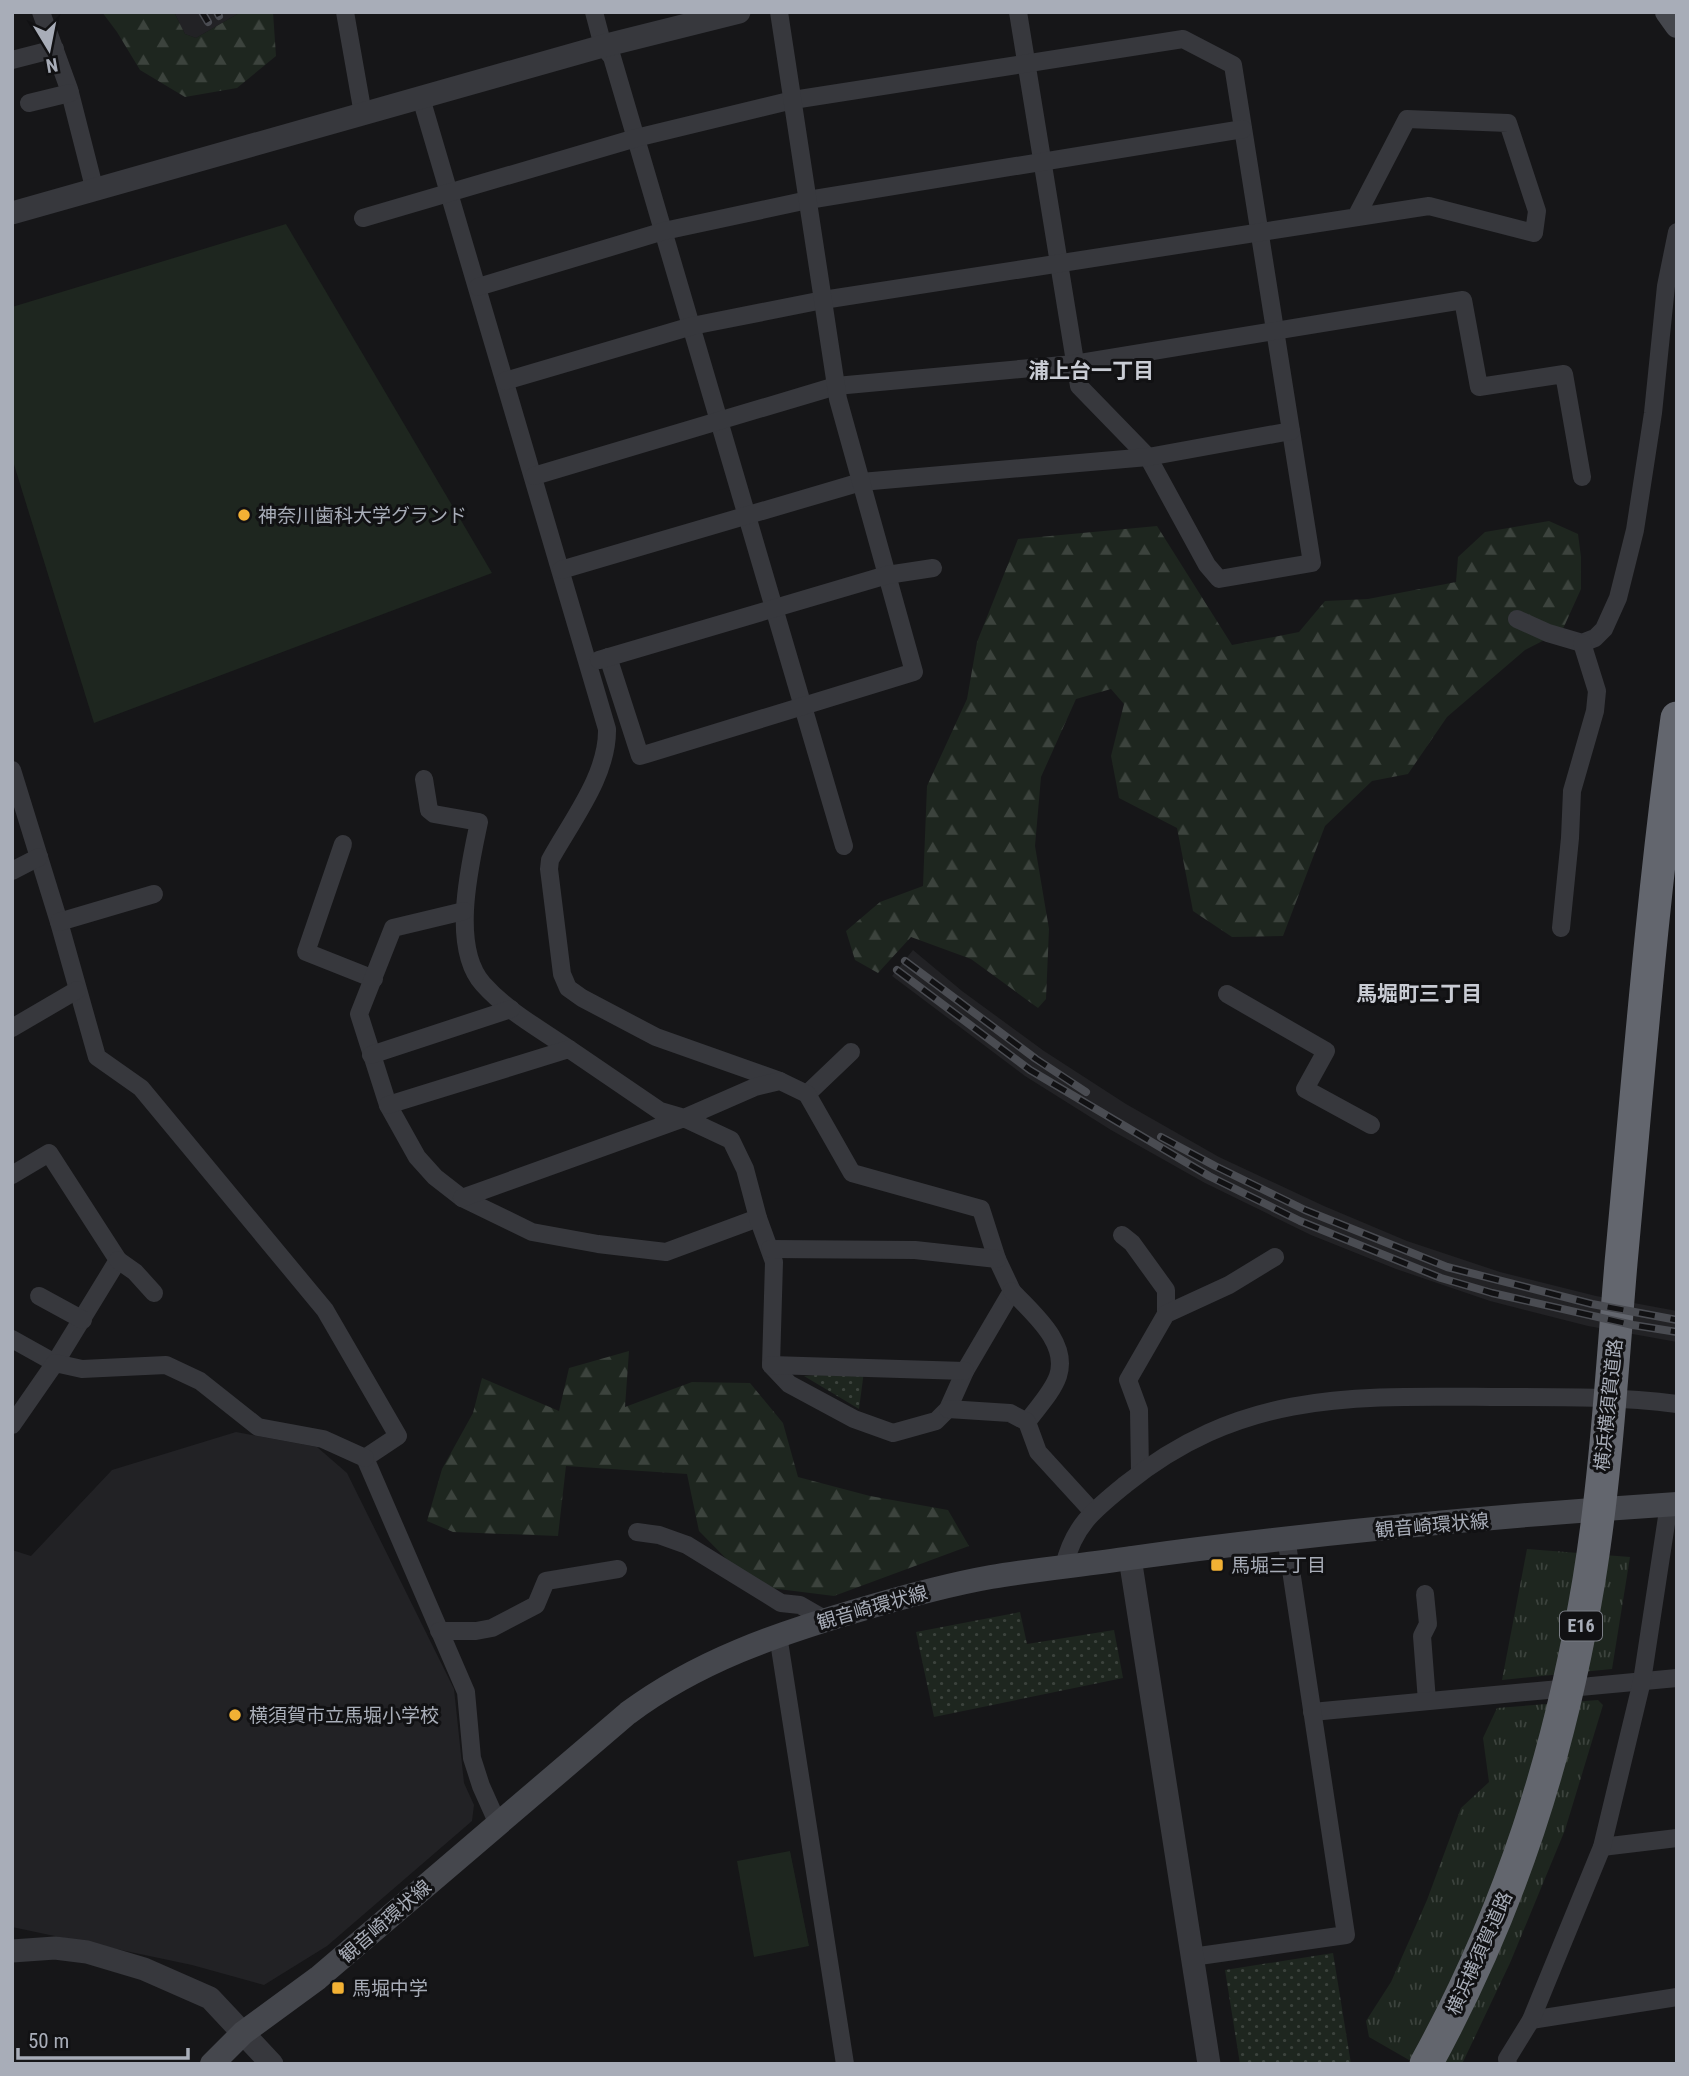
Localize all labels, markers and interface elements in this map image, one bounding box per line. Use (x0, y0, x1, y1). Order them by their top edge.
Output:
north arrow (14, 14, 84, 84)
text: N (44, 53, 60, 78)
district label: 浦上台一丁目 (1028, 359, 1154, 383)
place label: 神奈川歯科大学グランド (258, 504, 467, 527)
marker: 神奈川歯科大学グランド (236, 507, 252, 523)
district label: 馬堀町三丁目 (1356, 982, 1482, 1006)
street label: 横浜横須賀道路 (1590, 1338, 1627, 1472)
street label: 観音崎環状線 (1374, 1509, 1490, 1542)
place label: 馬堀三丁目 (1231, 1554, 1326, 1577)
marker: 馬堀三丁目 (1209, 1557, 1225, 1573)
street label: 観音崎環状線 (814, 1581, 930, 1634)
road number: E16 (1560, 1611, 1602, 1640)
place label: 横須賀市立馬堀小学校 (249, 1704, 439, 1727)
marker: 横須賀市立馬堀小学校 (227, 1707, 243, 1723)
street label: 観音崎環状線 (335, 1875, 436, 1967)
street label: 横浜横須賀道路 (1442, 1888, 1517, 2019)
place label: 馬堀中学 (352, 1977, 428, 2000)
marker: 馬堀中学 (330, 1980, 346, 1996)
scale bar (18, 2016, 187, 2060)
text: 50 m (28, 2029, 69, 2053)

